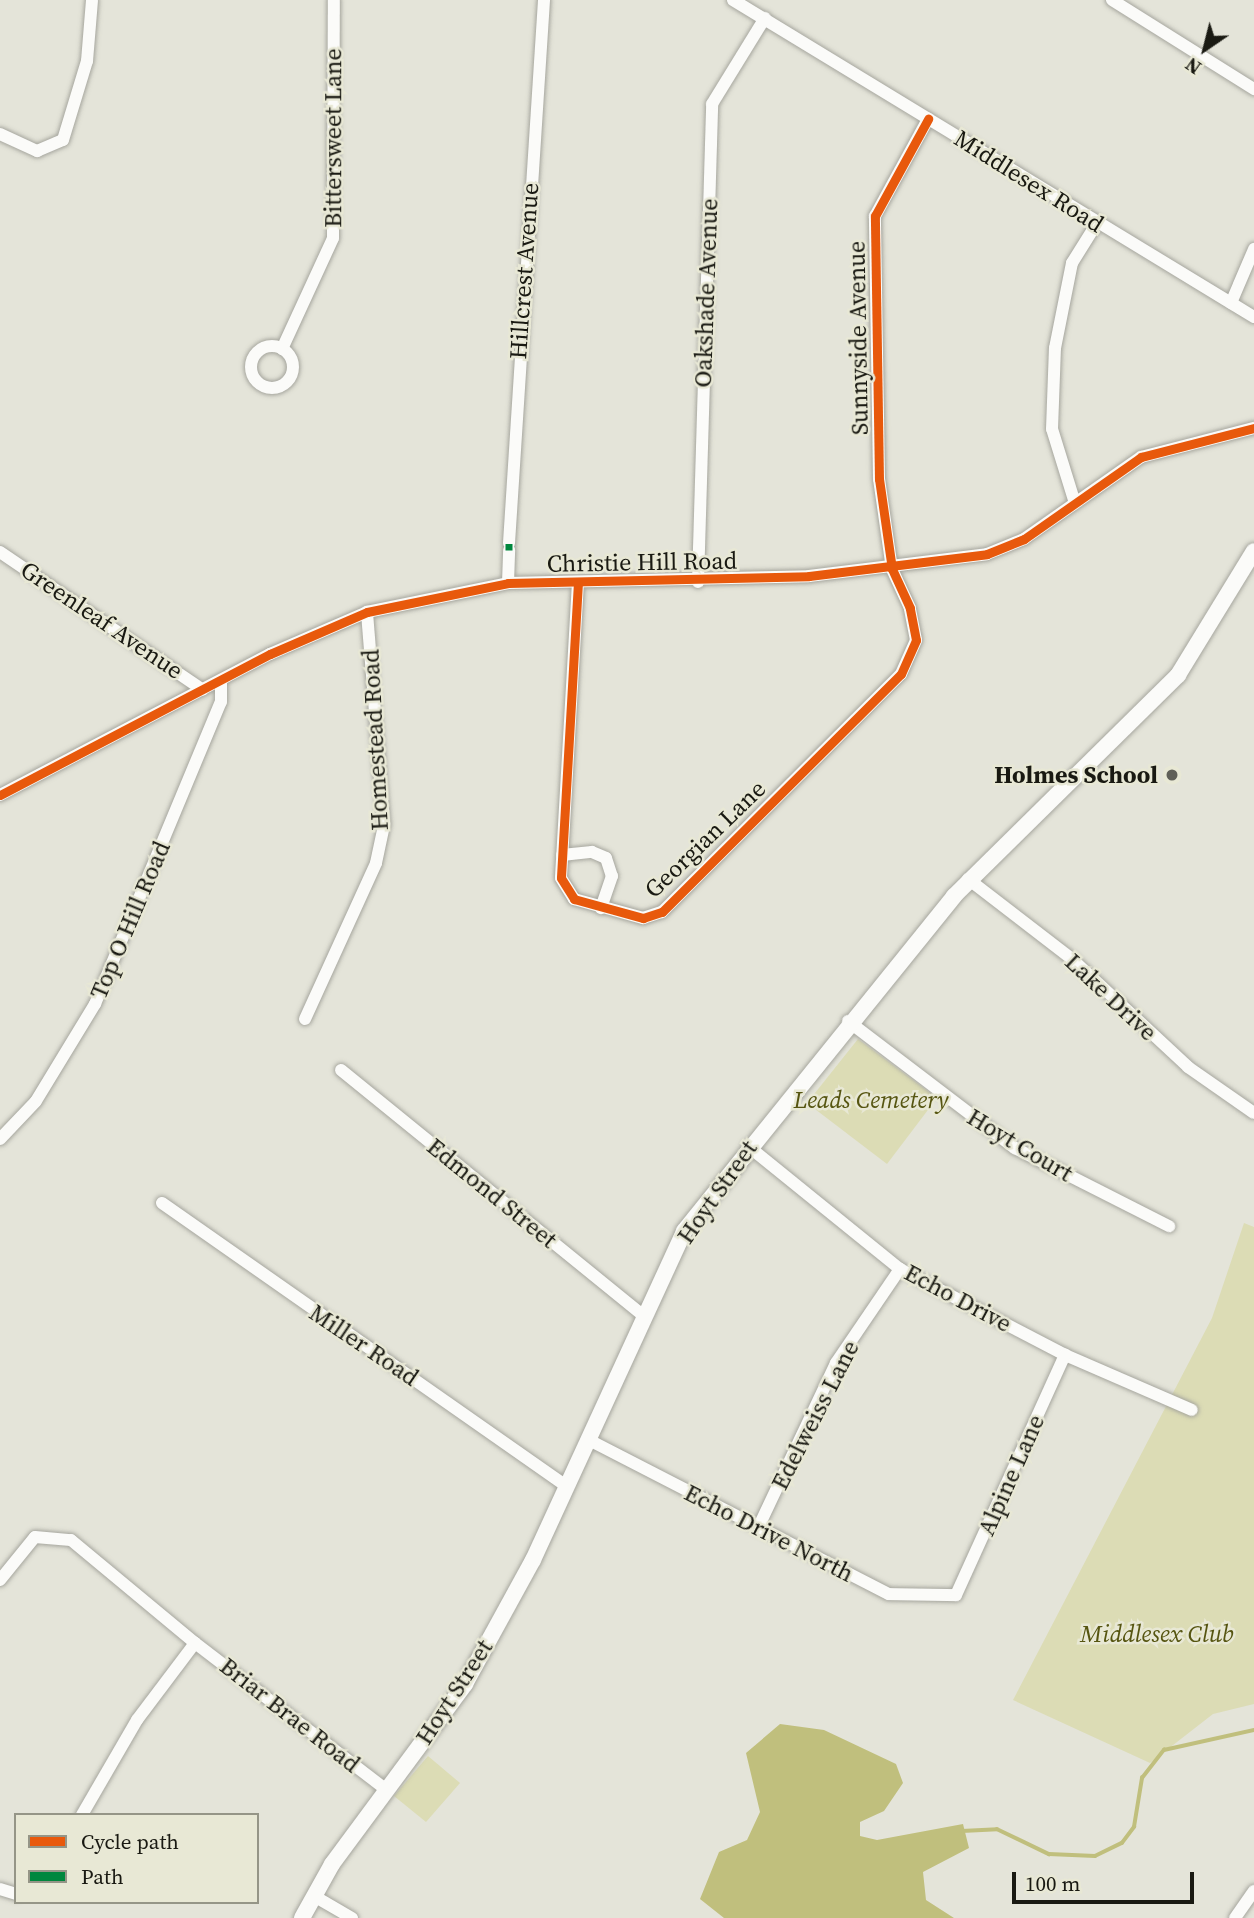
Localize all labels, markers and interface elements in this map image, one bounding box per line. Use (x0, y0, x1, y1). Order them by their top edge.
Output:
north arrow (1170, 14, 1240, 84)
street label: Bittersweet Lane (319, 48, 347, 228)
text: N (1180, 52, 1206, 81)
street label: Middlesex Road (949, 124, 1109, 238)
street label: Hillcrest Avenue (503, 182, 545, 360)
street label: Oakshade Avenue (688, 198, 724, 388)
street label: Sunnyside Avenue (842, 241, 874, 435)
street label: Christie Hill Road (547, 546, 737, 578)
street label: Greenleaf Avenue (15, 555, 189, 685)
street label: Homestead Road (356, 649, 394, 831)
place label: Holmes School (994, 761, 1158, 789)
marker: Holmes School (1164, 767, 1180, 783)
street label: Georgian Lane (639, 774, 771, 904)
street label: Top O Hill Road (84, 837, 176, 1003)
street label: Lake Drive (1059, 947, 1163, 1047)
park label: Leads Cemetery (794, 1086, 948, 1114)
street label: Hoyt Court (962, 1102, 1078, 1188)
street label: Edmond Street (421, 1132, 563, 1254)
street label: Hoyt Street (671, 1135, 763, 1249)
street label: Echo Drive (900, 1258, 1016, 1338)
street label: Miller Road (304, 1298, 424, 1392)
street label: Edelweiss Lane (765, 1335, 865, 1495)
street label: Alpine Lane (972, 1410, 1050, 1540)
street label: Echo Drive North (680, 1478, 858, 1588)
park label: Middlesex Club (1080, 1620, 1234, 1648)
street label: Hoyt Street (409, 1634, 499, 1750)
street label: Briar Brae Road (214, 1651, 366, 1779)
legend (14, 1813, 259, 1904)
text: Cycle path (81, 1827, 179, 1856)
scale bar (1016, 1858, 1198, 1902)
text: Path (81, 1862, 124, 1891)
text: 100 m (1025, 1869, 1080, 1898)

